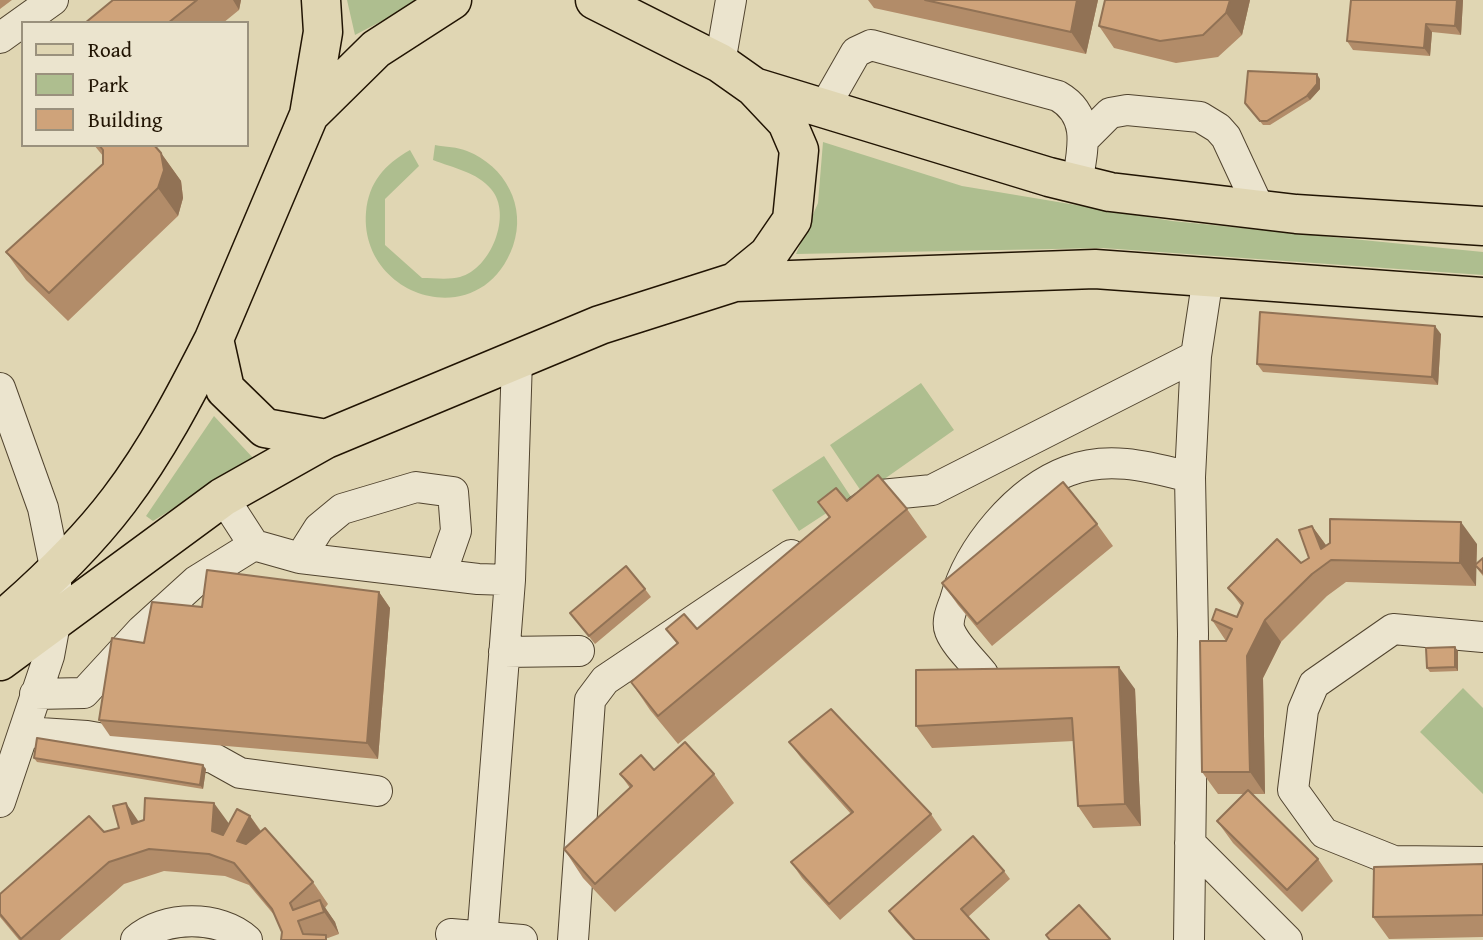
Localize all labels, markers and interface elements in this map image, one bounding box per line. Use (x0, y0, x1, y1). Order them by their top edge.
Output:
legend (21, 21, 248, 147)
text: Road (88, 34, 132, 65)
text: Park (88, 69, 129, 100)
text: Building (88, 104, 162, 135)

